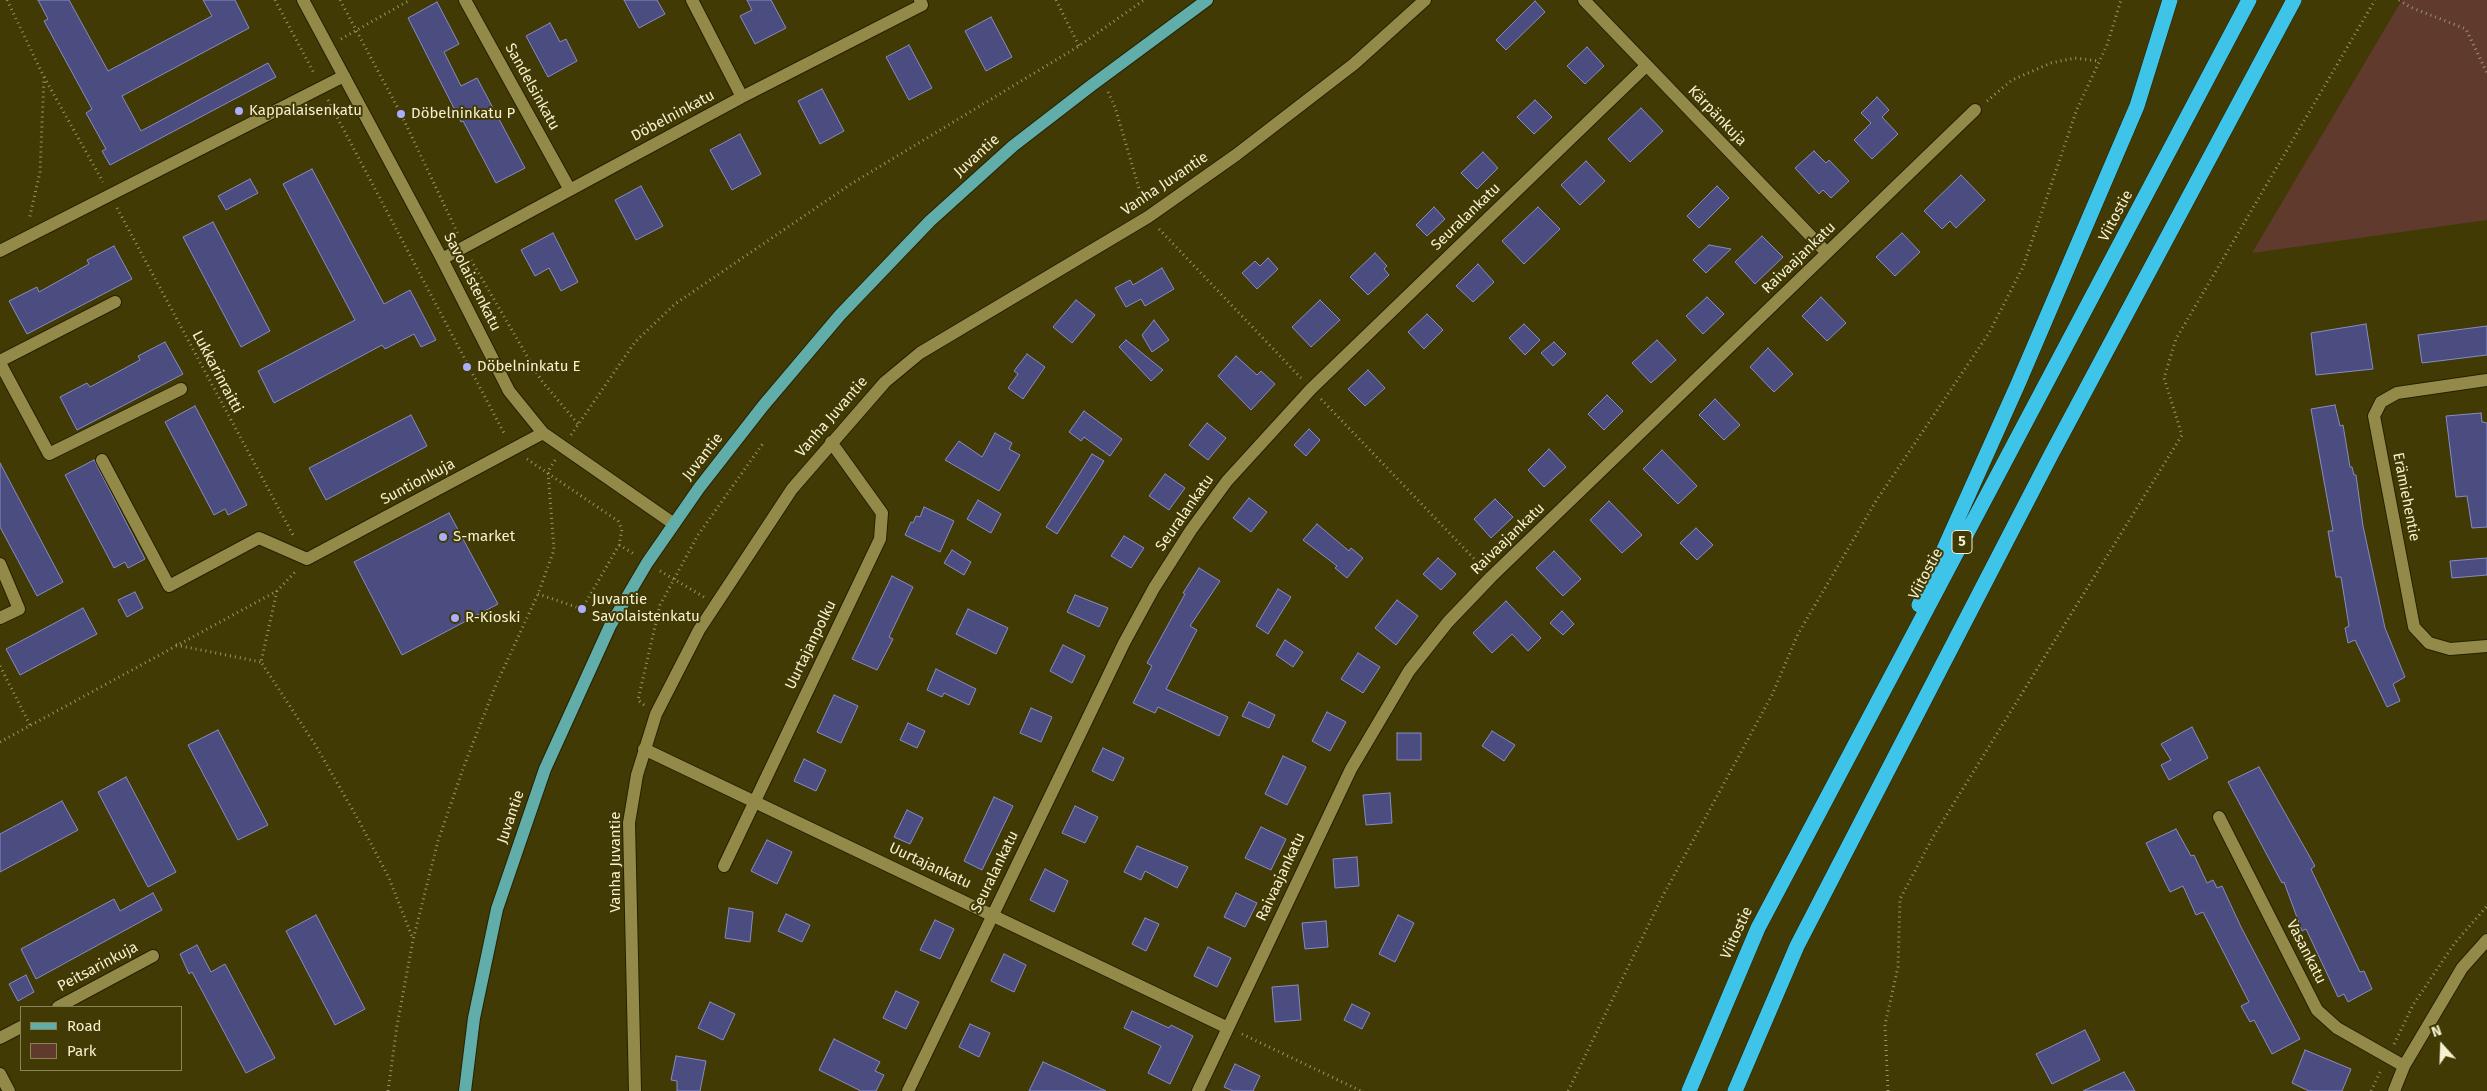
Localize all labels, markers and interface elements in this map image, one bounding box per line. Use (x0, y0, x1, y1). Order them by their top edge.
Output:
street label: Sandelsinkatu (501, 40, 563, 134)
street label: Kärpänkuja (1684, 82, 1750, 150)
street label: Döbelninkatu (628, 87, 718, 145)
place label: Kappalaisenkatu (249, 102, 362, 120)
marker: Kappalaisenkatu (233, 105, 245, 117)
place label: Döbelninkatu P (411, 105, 515, 123)
marker: Döbelninkatu P (395, 108, 407, 120)
street label: Juvantie (950, 131, 1004, 181)
street label: Vanha Juvantie (1118, 148, 1212, 220)
street label: Seuralankatu (1428, 179, 1504, 255)
street label: Viitostie (2095, 187, 2137, 245)
street label: Raivaajankatu (1758, 218, 1840, 298)
street label: Savolaistenkatu (440, 230, 504, 334)
street label: Lukkarinraitti (188, 328, 246, 416)
place label: Döbelninkatu E (477, 358, 580, 376)
marker: Döbelninkatu E (461, 361, 473, 373)
street label: Vanha Juvantie (792, 373, 872, 461)
street label: Juvantie (679, 430, 727, 484)
street label: Erämiehentie (2389, 451, 2423, 543)
street label: Suntionkuja (378, 455, 458, 509)
street label: Seuralankatu (1152, 471, 1218, 555)
street label: Raivaajankatu (1467, 499, 1549, 579)
place label: S-market (453, 528, 515, 546)
road number: 5 (1952, 530, 1972, 554)
marker: S-market (437, 531, 449, 543)
street label: Viitostie (1905, 545, 1947, 603)
place label: Juvantie Savolaistenkatu (592, 591, 700, 626)
street label: Uurtajanpolku (782, 597, 840, 693)
marker: Juvantie Savolaistenkatu (576, 603, 588, 615)
place label: R-Kioski (465, 609, 520, 627)
marker: R-Kioski (449, 612, 461, 624)
street label: Juvantie (494, 788, 528, 846)
street label: Vanha Juvantie (607, 812, 625, 912)
street label: Seuralankatu (967, 828, 1023, 916)
street label: Raivaajankatu (1253, 830, 1309, 924)
street label: Uurtajankatu (886, 839, 974, 893)
street label: Viitostie (1717, 904, 1757, 962)
street label: Vasankatu (2282, 917, 2330, 987)
street label: Peitsarinkuja (55, 938, 141, 996)
legend (20, 1006, 182, 1071)
text: Road (67, 1017, 102, 1035)
north arrow (2417, 1021, 2467, 1071)
text: N (2429, 1022, 2444, 1041)
text: Park (67, 1042, 97, 1060)

